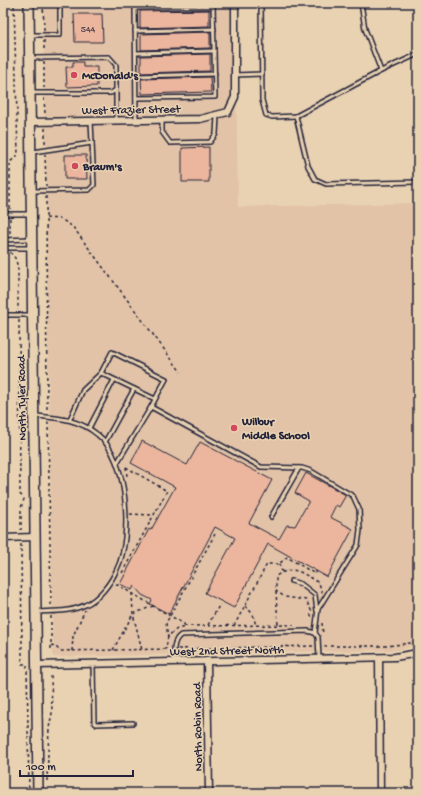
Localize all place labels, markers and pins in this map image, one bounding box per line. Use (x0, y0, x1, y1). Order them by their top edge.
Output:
marker: McDonald's (69, 70, 79, 80)
place label: McDonald's (82, 70, 139, 84)
marker: Braum's (70, 161, 80, 171)
place label: Braum's (82, 161, 122, 175)
place label: Wilbur Middle School (241, 416, 310, 444)
marker: Wilbur Middle School (229, 423, 239, 433)

